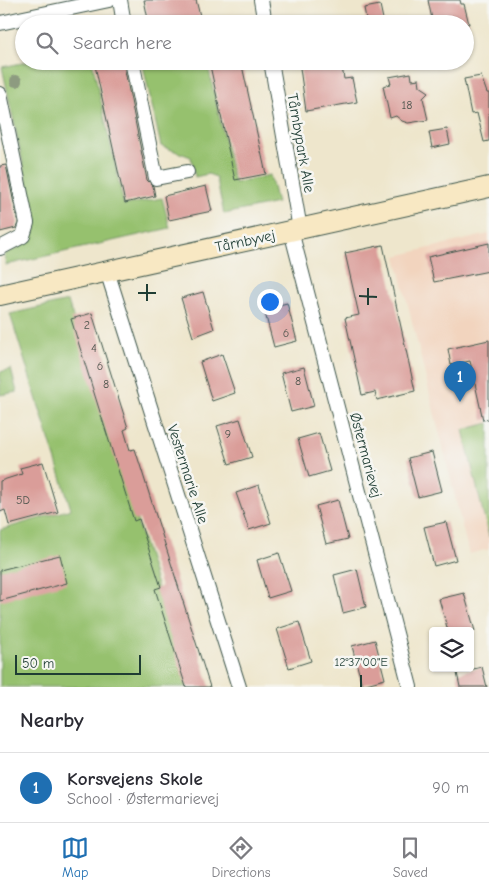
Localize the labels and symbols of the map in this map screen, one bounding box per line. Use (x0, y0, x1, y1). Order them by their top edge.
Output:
street label: Tårnbypark Alle (283, 92, 319, 195)
house number: 18 (402, 98, 412, 112)
street label: Tårnbyvej (213, 226, 277, 256)
your location (257, 289, 283, 315)
house number: 2 (84, 318, 90, 332)
house number: 6 (283, 326, 289, 340)
house number: 4 (91, 341, 97, 355)
house number: 6 (97, 359, 103, 373)
pin: 1 (444, 361, 476, 402)
house number: 8 (295, 374, 301, 388)
house number: 8 (103, 377, 109, 391)
street label: Østermarievej (346, 411, 386, 499)
street label: Vestermarie Alle (164, 422, 213, 526)
house number: 9 (225, 427, 231, 441)
house number: 5D (16, 493, 30, 507)
scale bar (15, 652, 141, 675)
text: 12°37'00"E (334, 655, 388, 669)

